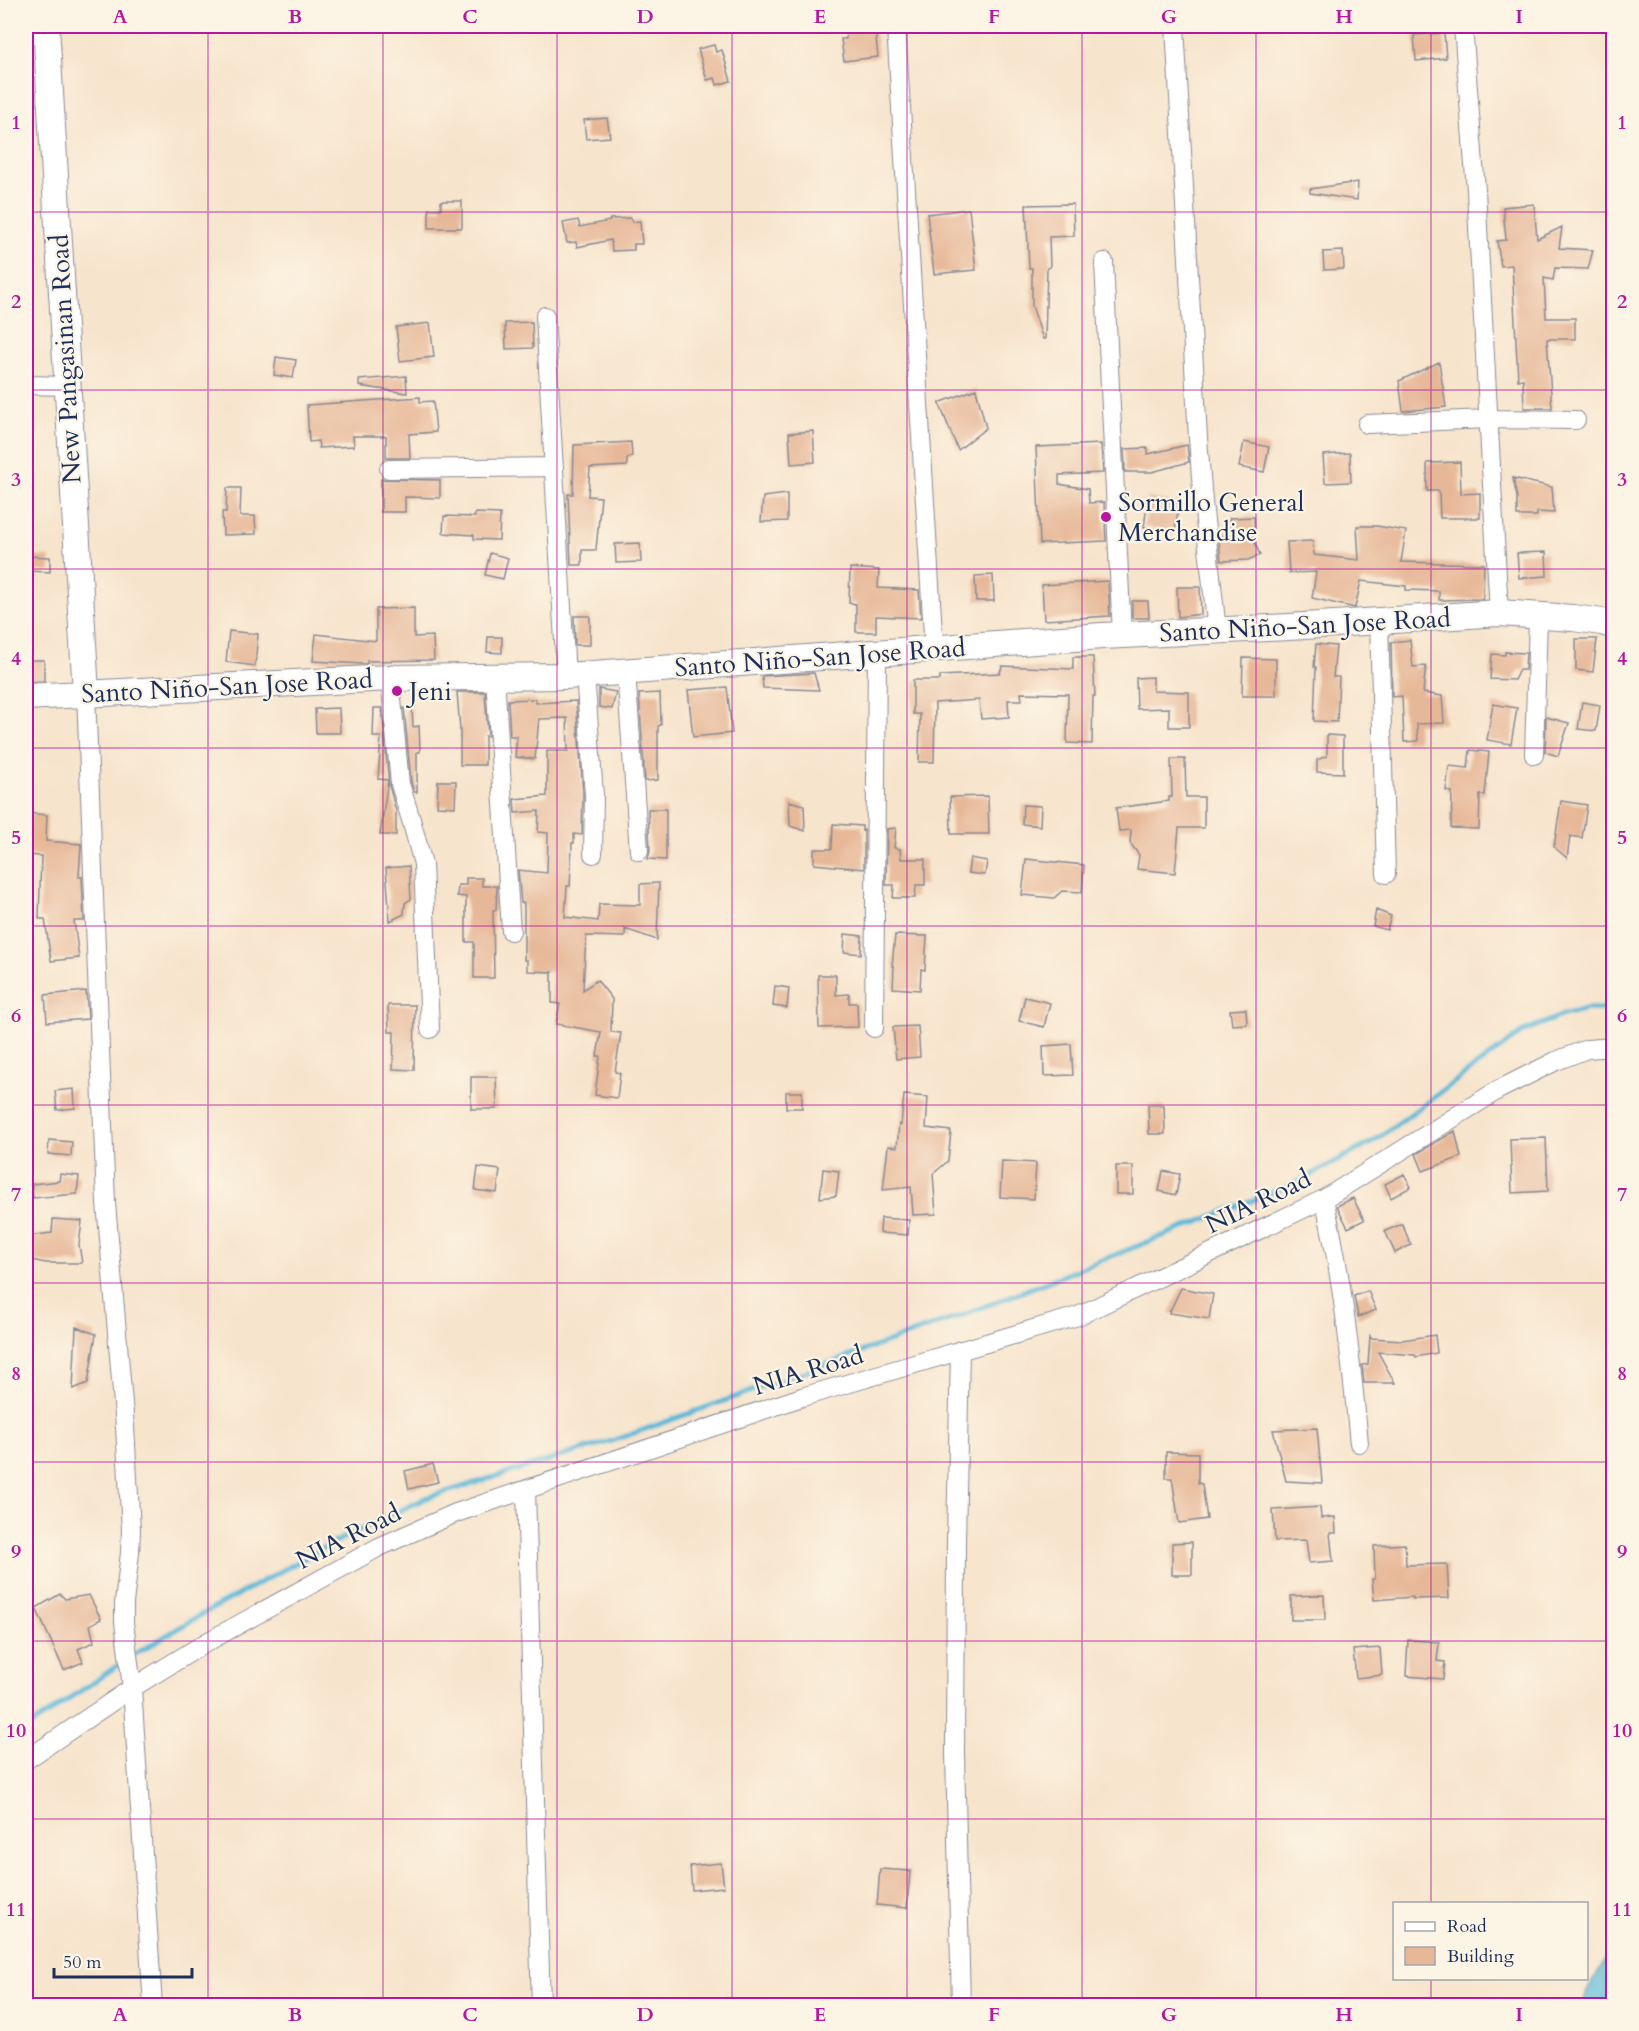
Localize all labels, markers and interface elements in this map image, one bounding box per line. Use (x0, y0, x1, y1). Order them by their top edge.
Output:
text: A (112, 3, 128, 30)
text: B (288, 3, 302, 30)
text: C (462, 3, 478, 30)
text: D (636, 3, 654, 30)
text: E (814, 3, 826, 30)
text: F (988, 3, 1000, 30)
text: G (1161, 3, 1177, 30)
text: H (1335, 3, 1353, 30)
text: I (1515, 3, 1523, 30)
text: 1 (11, 109, 21, 136)
text: 1 (1617, 109, 1627, 136)
street label: New Pangasinan Road (41, 233, 90, 485)
text: 2 (11, 288, 21, 315)
text: 2 (1617, 288, 1627, 315)
text: 3 (11, 466, 21, 493)
text: 3 (1617, 466, 1627, 493)
place label: Sormillo General Merchandise (1118, 485, 1305, 550)
marker: Sormillo General Merchandise (1099, 510, 1113, 524)
street label: Santo Niño-San Jose Road (1158, 600, 1452, 651)
street label: Santo Niño-San Jose Road (673, 630, 967, 685)
text: 4 (11, 645, 21, 672)
text: 4 (1617, 645, 1627, 672)
street label: Santo Niño-San Jose Road (80, 661, 374, 712)
place label: Jeni (405, 674, 452, 709)
marker: Jeni (390, 684, 404, 698)
text: 5 (11, 824, 21, 851)
text: 5 (1617, 824, 1627, 851)
text: 6 (11, 1002, 21, 1029)
text: 6 (1617, 1002, 1627, 1029)
street label: NIA Road (1199, 1161, 1317, 1242)
text: 7 (11, 1181, 21, 1208)
text: 7 (1617, 1181, 1627, 1208)
street label: NIA Road (749, 1337, 868, 1404)
text: 8 (11, 1360, 21, 1387)
text: 8 (1617, 1360, 1627, 1387)
street label: NIA Road (290, 1495, 407, 1578)
text: 9 (11, 1538, 21, 1565)
text: 9 (1617, 1538, 1627, 1565)
text: 10 (6, 1717, 26, 1744)
text: 10 (1612, 1717, 1632, 1744)
text: 11 (6, 1896, 26, 1923)
text: 11 (1612, 1896, 1632, 1923)
legend (1393, 1902, 1588, 1980)
text: Road (1447, 1914, 1487, 1939)
scale bar (54, 1941, 192, 1979)
text: Building (1447, 1944, 1515, 1969)
text: 50 m (63, 1950, 102, 1975)
text: A (112, 2001, 128, 2028)
text: B (288, 2001, 302, 2028)
text: C (462, 2001, 478, 2028)
text: D (636, 2001, 654, 2028)
text: E (814, 2001, 826, 2028)
text: F (988, 2001, 1000, 2028)
text: G (1161, 2001, 1177, 2028)
text: H (1335, 2001, 1353, 2028)
text: I (1515, 2001, 1523, 2028)

